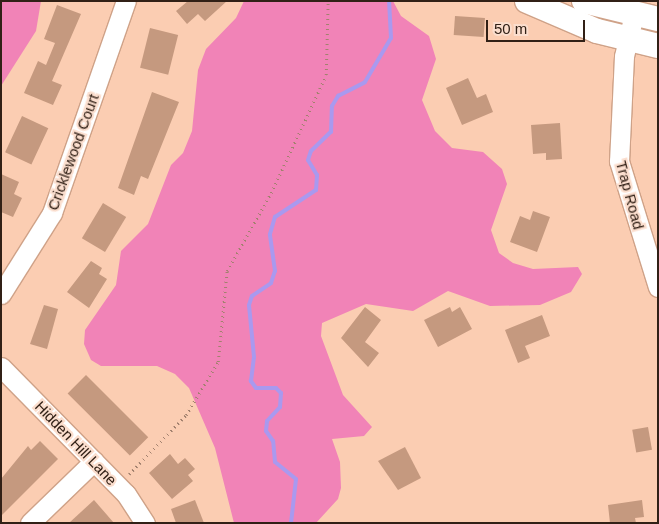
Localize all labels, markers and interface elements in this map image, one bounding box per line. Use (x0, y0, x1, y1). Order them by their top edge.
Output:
scale bar (489, 10, 588, 42)
text: 50 m (494, 20, 527, 37)
street label: Cricklewood Court (44, 91, 102, 213)
street label: Trap Road (612, 159, 648, 231)
street label: Hidden Hill Lane (31, 397, 121, 489)

